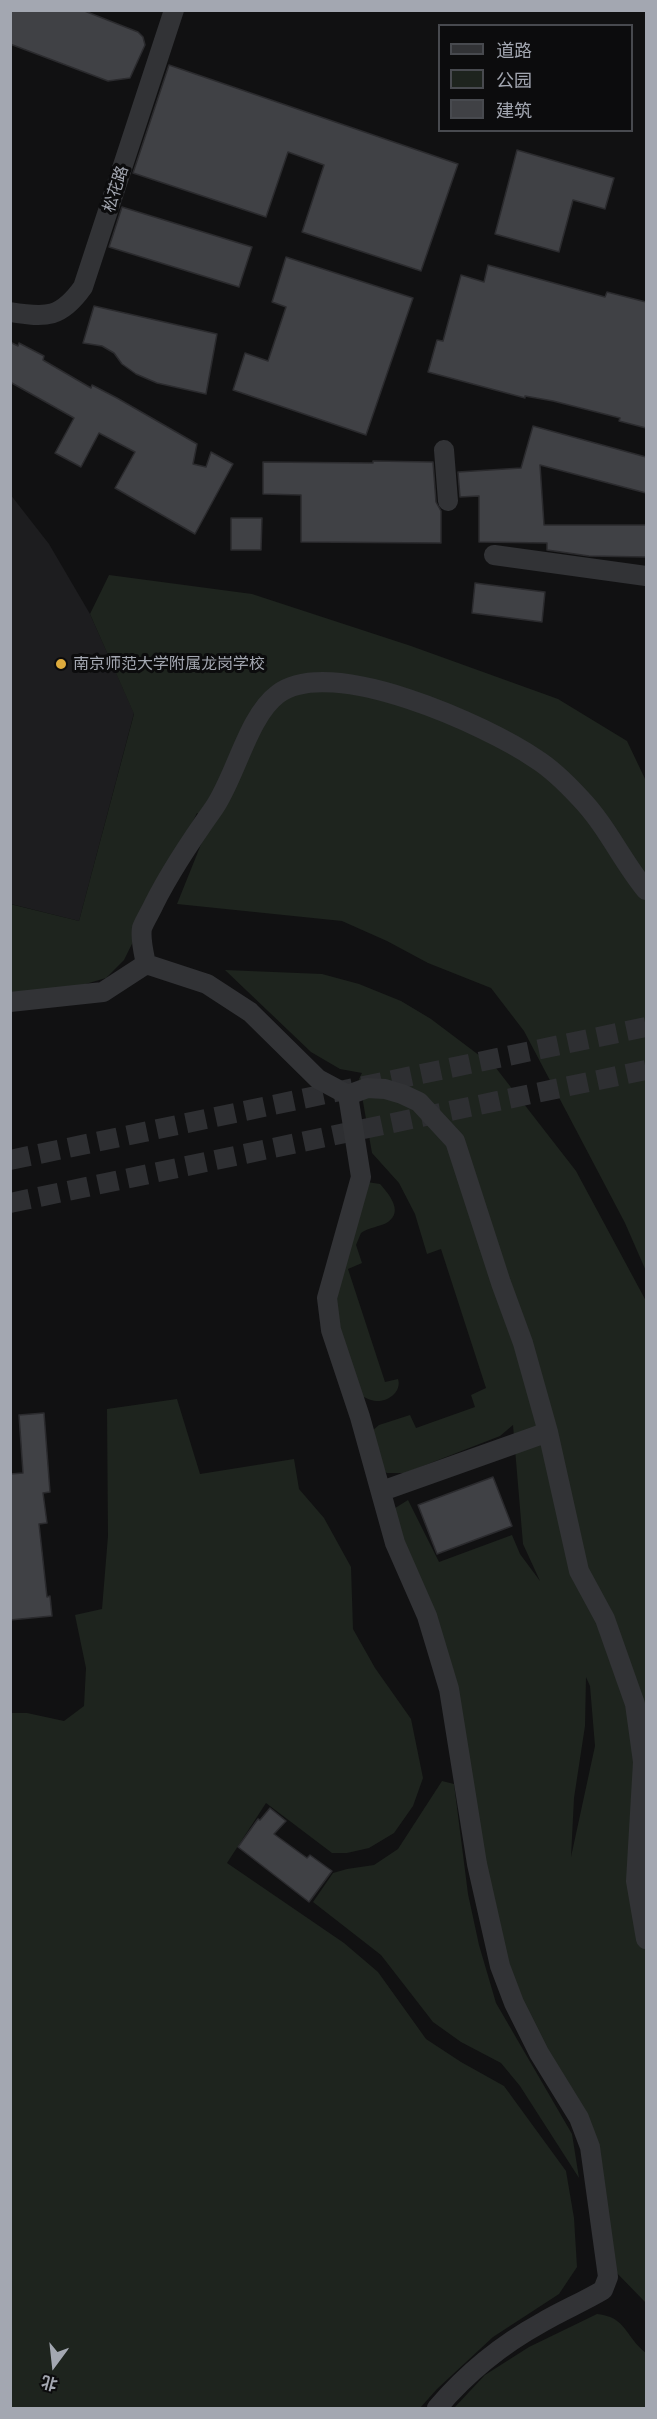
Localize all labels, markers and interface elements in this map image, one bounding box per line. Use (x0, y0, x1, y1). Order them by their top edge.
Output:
legend (438, 24, 633, 132)
text: 道路 (496, 40, 532, 61)
text: 公园 (496, 70, 532, 91)
text: 建筑 (496, 100, 532, 121)
street label: 松花路 (99, 163, 133, 215)
place label: 南京师范大学附属龙岗学校 (73, 654, 265, 674)
marker: 南京师范大学附属龙岗学校 (54, 657, 68, 671)
north arrow (24, 2335, 84, 2395)
text: 北 (39, 2372, 59, 2394)

